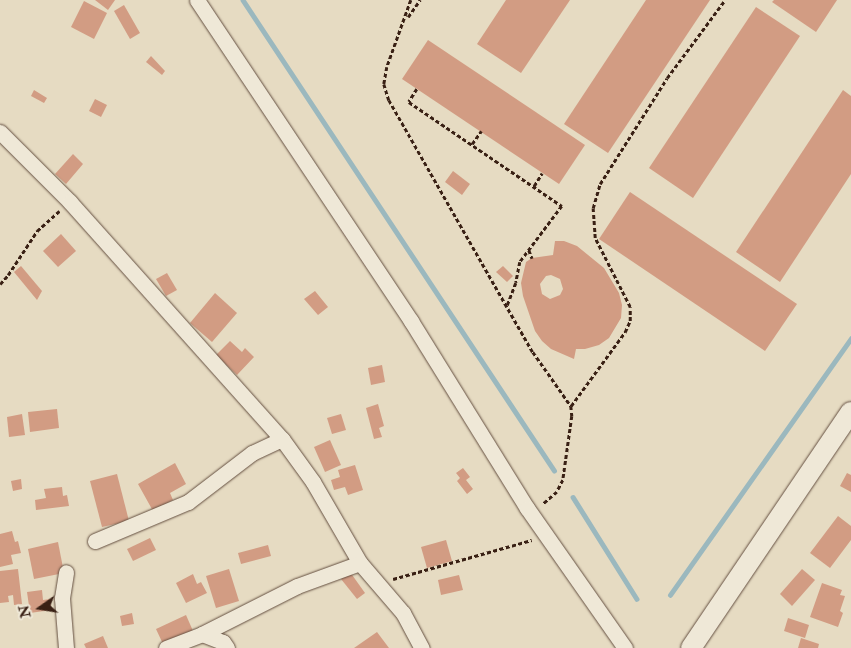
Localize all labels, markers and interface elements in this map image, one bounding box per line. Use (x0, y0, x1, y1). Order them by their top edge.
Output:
north arrow (15, 583, 65, 633)
text: N (15, 603, 35, 620)

